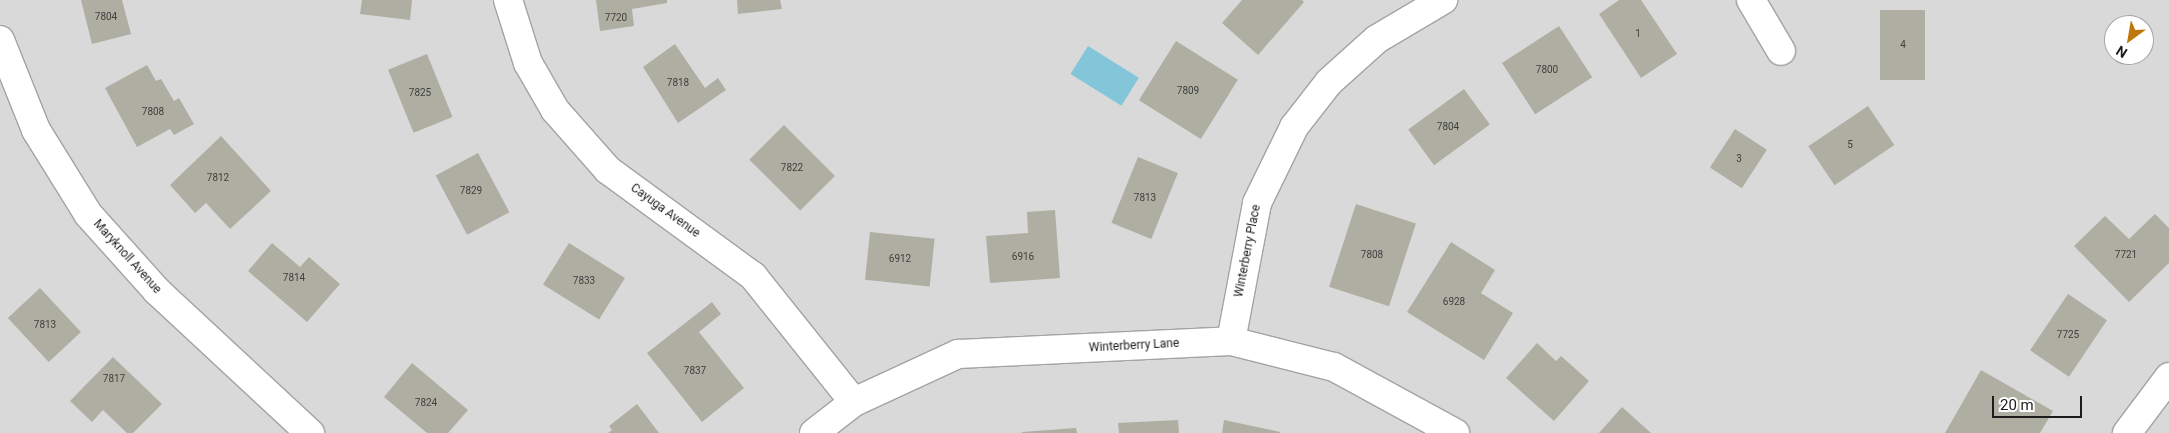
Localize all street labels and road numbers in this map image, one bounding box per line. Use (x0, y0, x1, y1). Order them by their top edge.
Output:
street label: Cayuga Avenue (628, 181, 702, 241)
street label: Winterberry Place (1232, 203, 1264, 299)
street label: Maryknoll Avenue (90, 217, 164, 297)
street label: Winterberry Lane (1088, 336, 1180, 356)

